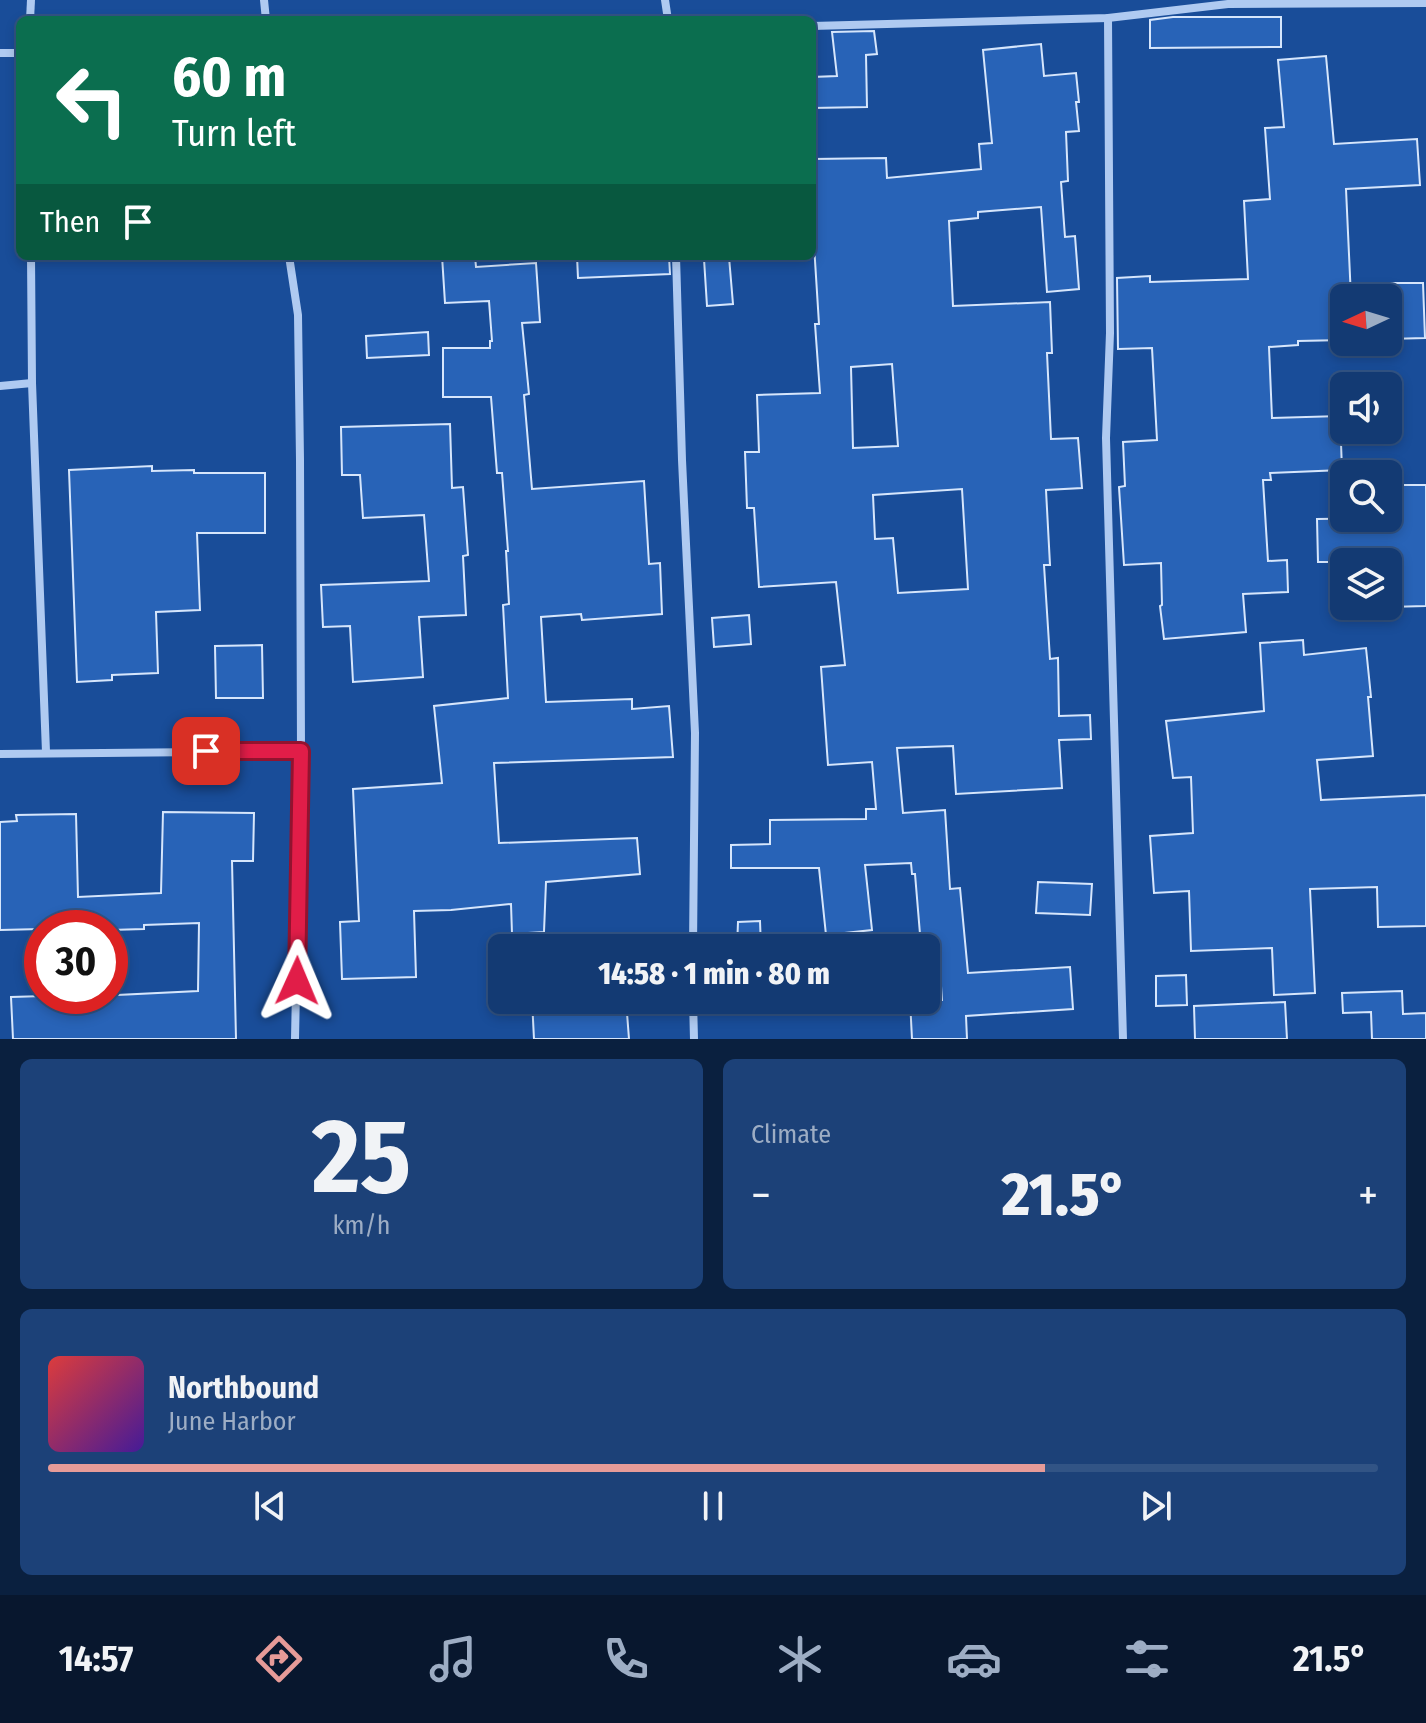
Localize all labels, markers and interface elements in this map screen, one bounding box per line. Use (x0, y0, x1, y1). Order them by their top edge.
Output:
text: 60 m (172, 44, 286, 111)
icon: left (40, 48, 144, 152)
text: Turn left (172, 112, 296, 156)
icon: arrive (116, 200, 160, 244)
text: Then (40, 204, 100, 240)
north arrow (1330, 284, 1402, 356)
map controls (1330, 284, 1402, 620)
button: sound (1330, 372, 1402, 444)
button: search (1330, 460, 1402, 532)
button: layers (1330, 548, 1402, 620)
pin (172, 717, 240, 785)
icon: arrive (184, 729, 228, 773)
speed limit sign: 30 (24, 910, 128, 1014)
position arrow (255, 939, 339, 1023)
text: 14:58 · 1 min · 80 m (598, 956, 830, 992)
text: 25 (312, 1095, 411, 1220)
text: Climate (751, 1119, 831, 1150)
text: 21.5° (1002, 1159, 1127, 1231)
text: − (751, 1169, 771, 1222)
text: + (1358, 1169, 1378, 1222)
text: km/h (333, 1210, 390, 1241)
text: Northbound (168, 1370, 319, 1406)
text: June Harbor (168, 1406, 296, 1437)
icon: previous (248, 1484, 292, 1528)
icon: pause (691, 1484, 735, 1528)
icon: next (1134, 1484, 1178, 1528)
icon: directions (251, 1631, 307, 1687)
icon: music (425, 1631, 481, 1687)
icon: phone (598, 1631, 654, 1687)
icon: climate (772, 1631, 828, 1687)
icon: car (946, 1631, 1002, 1687)
icon: filters (1119, 1631, 1175, 1687)
text: 14:57 (59, 1637, 133, 1681)
text: 21.5° (1293, 1637, 1367, 1681)

